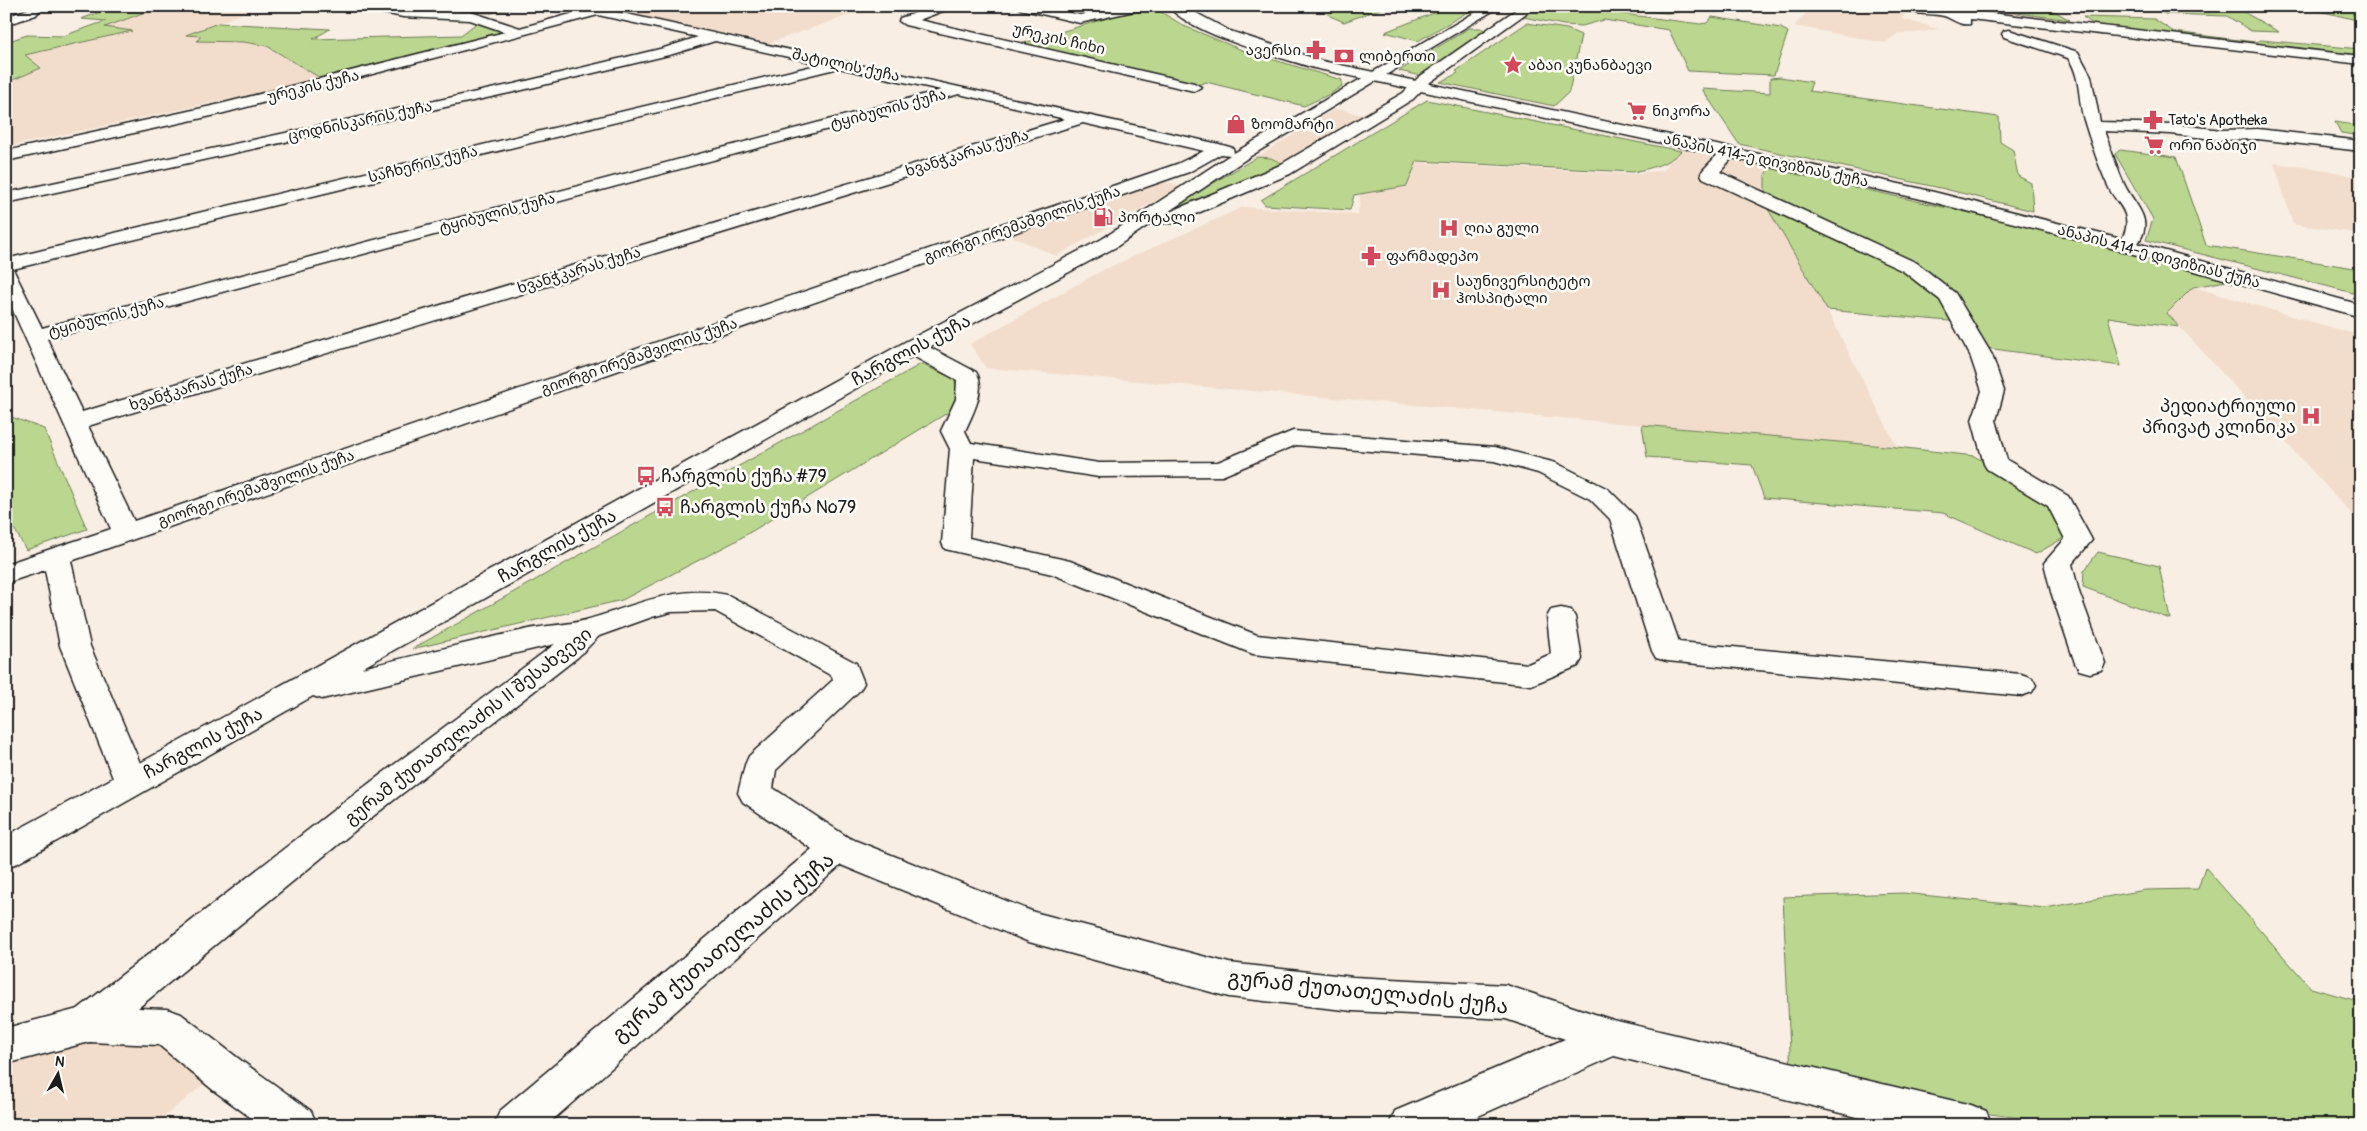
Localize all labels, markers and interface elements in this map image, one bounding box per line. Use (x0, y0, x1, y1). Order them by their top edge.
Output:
street label: ურეკის ჩიხი (1011, 20, 1107, 59)
pharmacy icon: ავერსი (1305, 39, 1327, 61)
place label: ავერსი (1246, 41, 1301, 60)
street label: შატილის ქუჩა (790, 45, 902, 86)
bank icon: ლიბერთი (1333, 45, 1355, 67)
place label: ლიბერთი (1359, 47, 1436, 66)
place icon: აბაი კუნანბაევი (1502, 54, 1524, 76)
place label: აბაი კუნანბაევი (1528, 56, 1652, 75)
street label: ურეკის ქუჩა (265, 66, 361, 107)
street label: ტყიბულის ქუჩა (828, 85, 948, 134)
street label: ცოდნისკარის ქუჩა (286, 97, 434, 146)
supermarket icon: ნიკორა (1626, 100, 1648, 122)
place label: ნიკორა (1652, 102, 1711, 121)
pharmacy icon: Tato's Apotheka (2142, 109, 2164, 131)
place label: Tato's Apotheka (2168, 111, 2268, 130)
shop icon: ზოომარტი (1225, 113, 1247, 135)
place label: ზოომარტი (1251, 115, 1334, 134)
street label: ხვანჭკარას ქუჩა (903, 126, 1031, 181)
street label: ანაპის 414-ე დივიზიას ქუჩა (1662, 129, 1870, 192)
supermarket icon: ორი ნაბიჯი (2143, 134, 2165, 156)
place label: ორი ნაბიჯი (2169, 136, 2257, 155)
street label: საჩხერის ქუჩა (366, 142, 480, 187)
street label: გიორგი ირემაშვილის ქუჩა (921, 182, 1123, 267)
street label: ტყიბულის ქუჩა (437, 189, 557, 238)
fuel station icon: პორტალი (1092, 206, 1114, 228)
place label: პორტალი (1118, 208, 1195, 227)
hospital icon: ღია გული (1438, 217, 1460, 239)
place label: ღია გული (1464, 219, 1539, 238)
street label: ანაპის 414-ე დივიზიას ქუჩა (2055, 220, 2262, 293)
street label: ხვანჭკარას ქუჩა (515, 243, 643, 298)
pharmacy icon: ფარმადეპო (1360, 245, 1382, 267)
place label: ფარმადეპო (1386, 247, 1479, 266)
place label: საუნივერსიტეტო ჰოსპიტალი (1456, 272, 1591, 308)
hospital icon: საუნივერსიტეტო ჰოსპიტალი (1430, 279, 1452, 301)
street label: ტყიბულის ქუჩა (46, 293, 166, 342)
street label: ჩარგლის ქუჩა (848, 309, 975, 392)
street label: გიორგი ირემაშვილის ქუჩა (538, 314, 740, 399)
street label: ხვანჭკარას ქუჩა (127, 360, 255, 415)
place label: პედიატრიული პრივატ კლინიკა (2142, 395, 2296, 439)
hospital icon: პედიატრიული პრივატ კლინიკა (2300, 405, 2322, 427)
street label: გიორგი ირემაშვილის ქუჩა (155, 446, 357, 531)
bus stop icon: ჩარგლის ქუჩა #79 (635, 465, 657, 487)
place label: ჩარგლის ქუჩა #79 (661, 465, 827, 488)
bus stop icon: ჩარგლის ქუჩა №79 (654, 496, 676, 518)
place label: ჩარგლის ქუჩა №79 (680, 496, 856, 519)
street label: ჩარგლის ქუჩა (494, 504, 620, 588)
street label: გურამ ქუთათელაძის II შესახვევი (340, 623, 597, 830)
street label: ჩარგლის ქუჩა (140, 702, 267, 785)
street label: გურამ ქუთათელაძის ქუჩა (607, 846, 840, 1048)
street label: გურამ ქუთათელაძის ქუჩა (1226, 964, 1510, 1021)
north arrow (32, 1048, 82, 1098)
text: N (54, 1053, 66, 1071)

